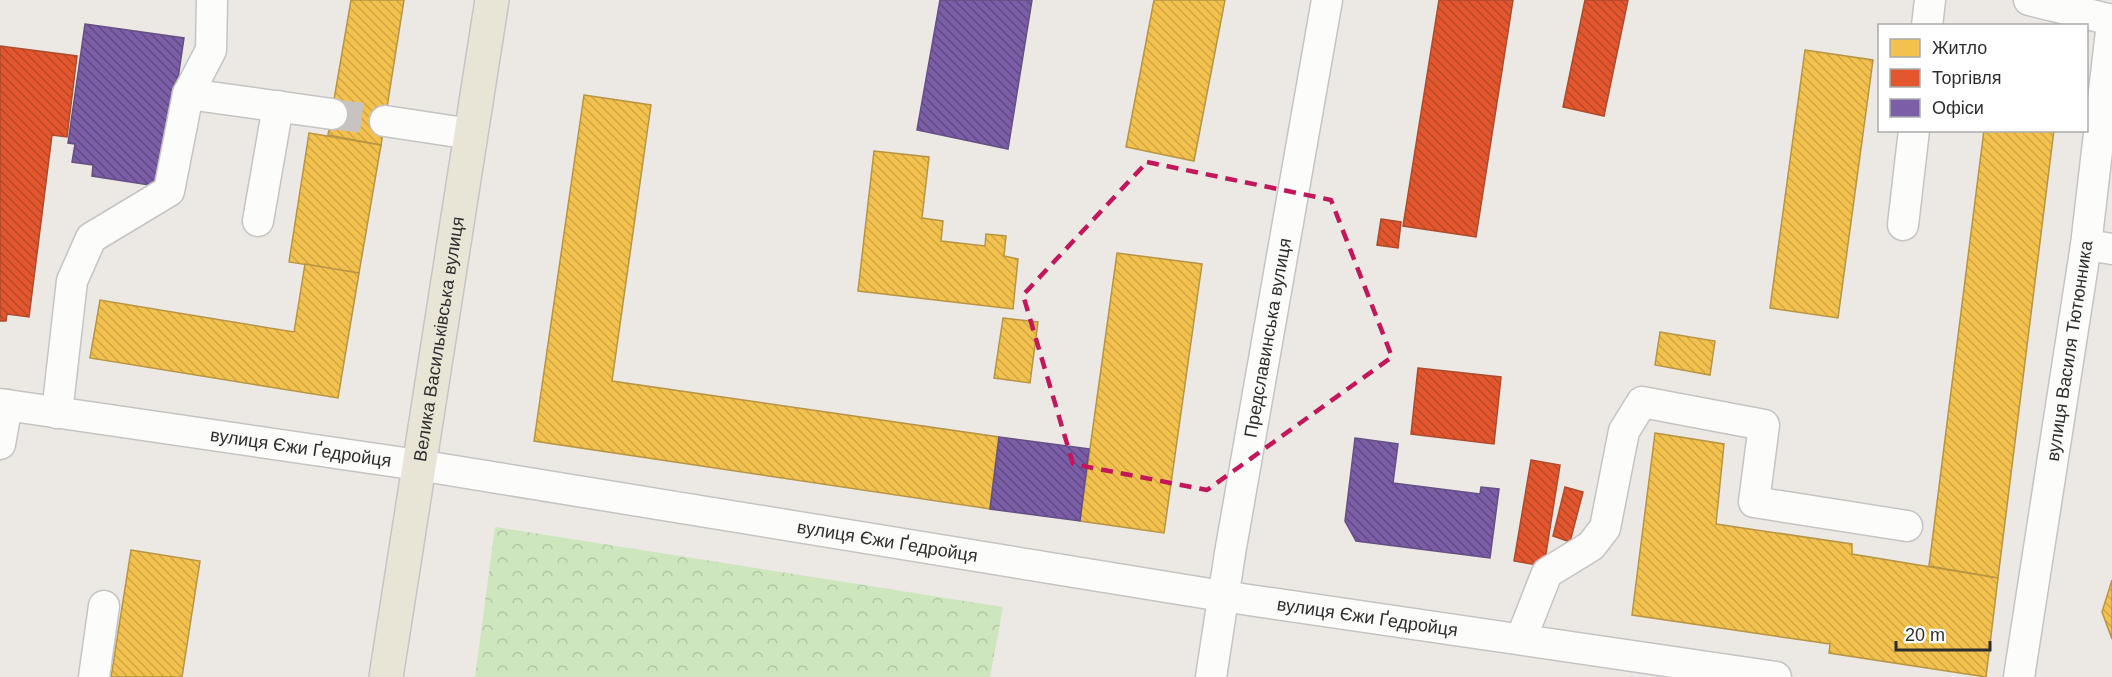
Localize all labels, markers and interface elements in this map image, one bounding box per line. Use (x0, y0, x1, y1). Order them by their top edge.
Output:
legend (1878, 24, 2088, 132)
text: Житло (1932, 38, 1987, 58)
text: Торгівля (1932, 68, 2002, 88)
text: Офіси (1932, 98, 1984, 118)
street label: Велика Васильківська вулиця (410, 215, 468, 463)
street label: Предславинська вулиця (1240, 236, 1295, 439)
street label: вулиця Василя Тютюнника (2043, 238, 2097, 463)
street label: вулиця Єжи Ґедройця (209, 425, 393, 471)
street label: вулиця Єжи Ґедройця (796, 517, 979, 566)
street label: вулиця Єжи Ґедройця (1276, 594, 1459, 640)
scale bar (1896, 614, 1990, 652)
text: 20 m (1905, 625, 1945, 645)

